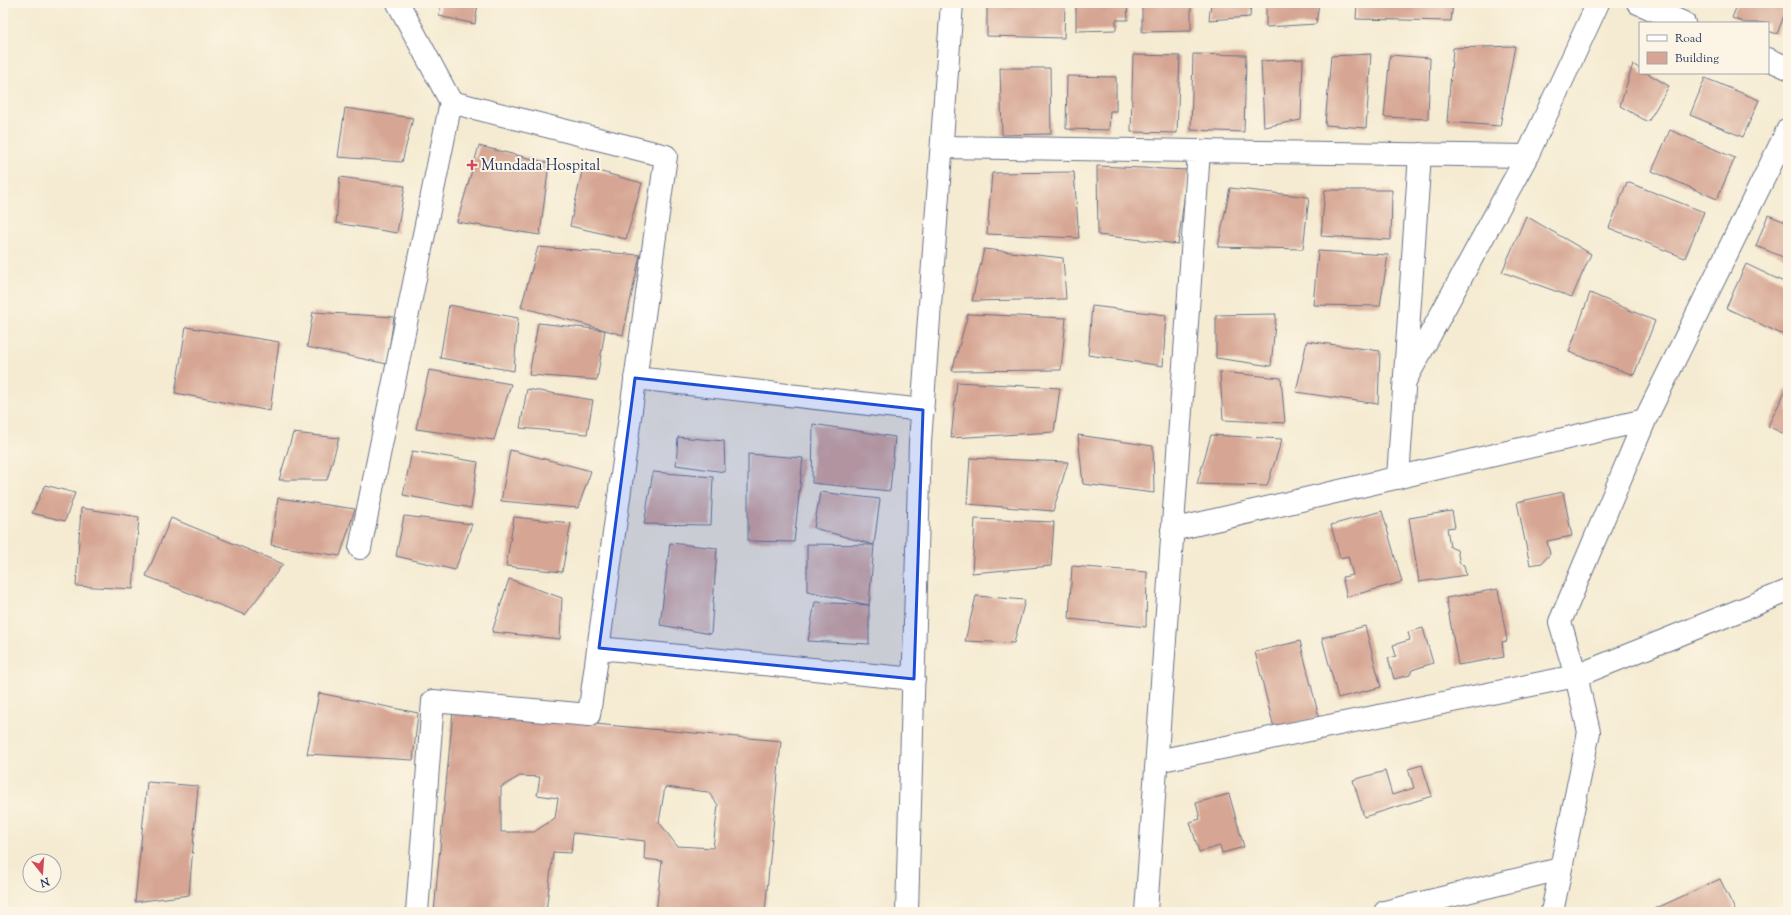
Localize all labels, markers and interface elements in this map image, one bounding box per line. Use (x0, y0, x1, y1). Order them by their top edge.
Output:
legend (1639, 22, 1769, 74)
text: Road (1675, 30, 1702, 48)
text: Building (1675, 50, 1719, 68)
place label: Mundada Hospital (481, 156, 600, 177)
marker: Mundada Hospital (466, 159, 478, 171)
north arrow (22, 853, 62, 893)
text: N (38, 872, 52, 891)

